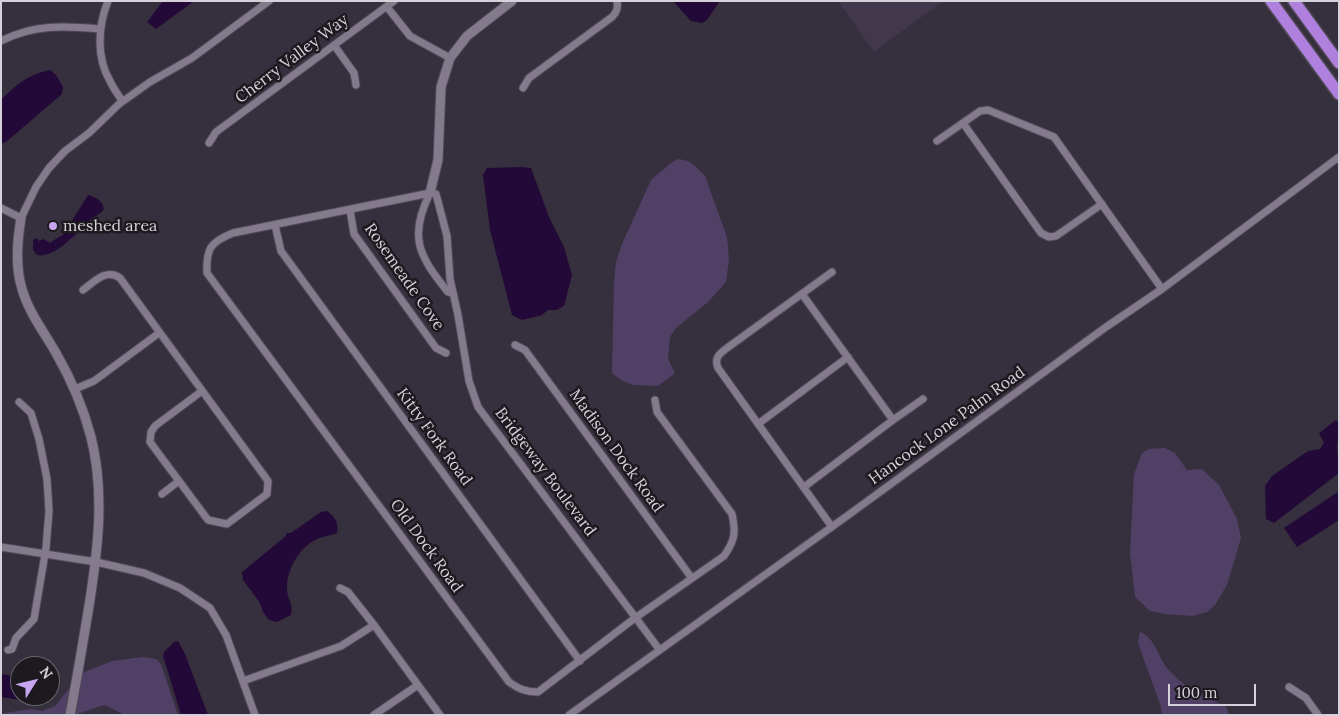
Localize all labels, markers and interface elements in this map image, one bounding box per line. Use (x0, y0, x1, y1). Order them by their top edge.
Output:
street label: Cherry Valley Way (232, 10, 352, 108)
place label: meshed area (63, 216, 157, 236)
marker: meshed area (47, 220, 59, 232)
street label: Rosemeade Cove (360, 220, 448, 334)
street label: Hancock Lone Palm Road (865, 363, 1029, 489)
street label: Kitty Fork Road (392, 385, 476, 489)
street label: Madison Dock Road (565, 386, 667, 516)
street label: Bridgeway Boulevard (490, 404, 600, 540)
street label: Old Dock Road (386, 496, 466, 596)
north arrow (10, 656, 60, 706)
text: N (36, 663, 57, 682)
scale bar (1170, 674, 1258, 706)
text: 100 m (1176, 683, 1217, 702)

